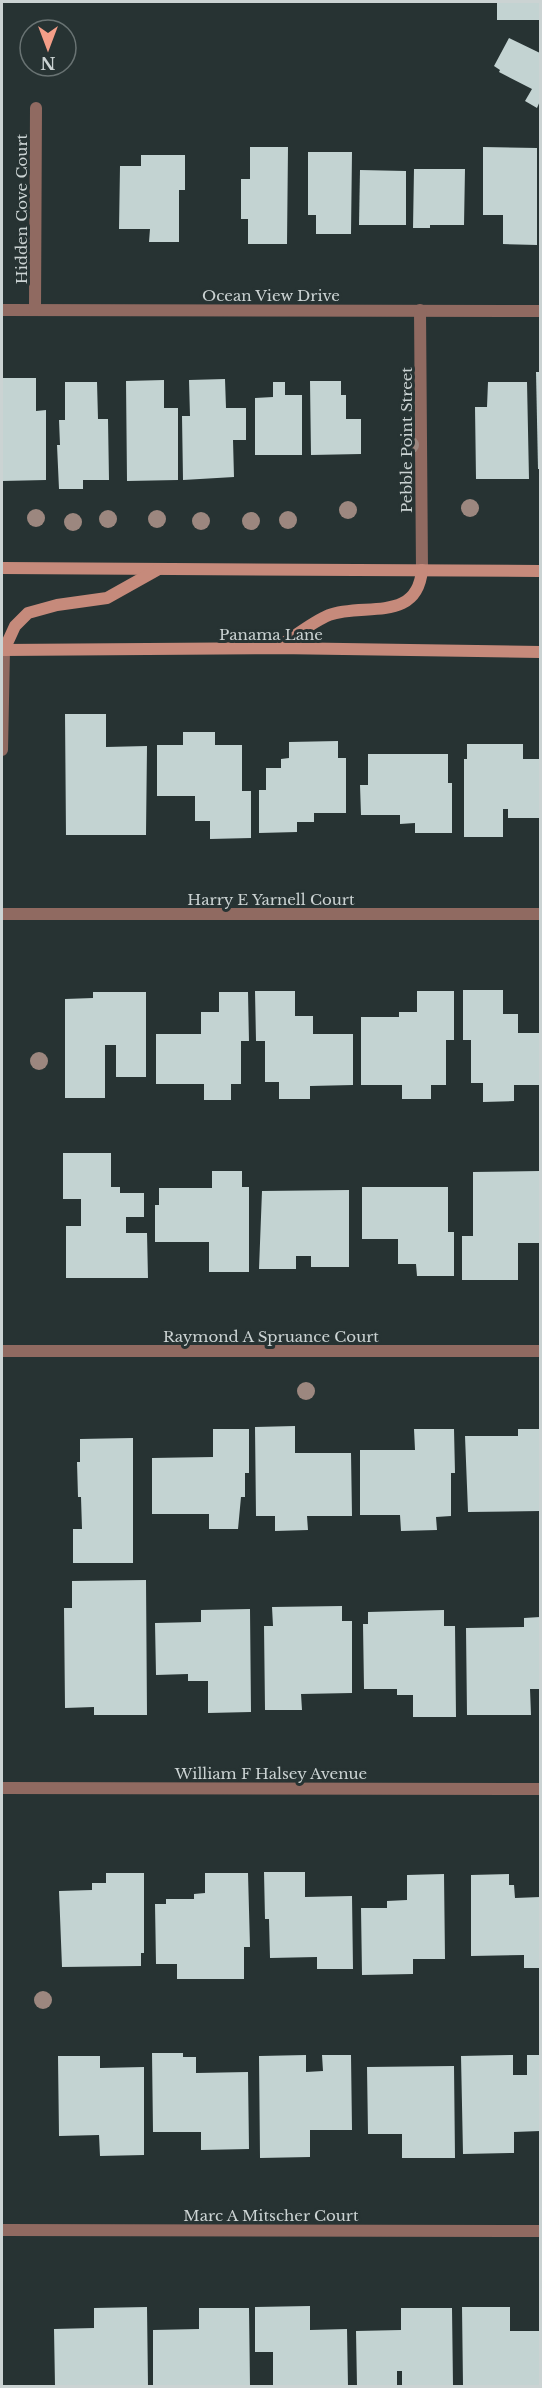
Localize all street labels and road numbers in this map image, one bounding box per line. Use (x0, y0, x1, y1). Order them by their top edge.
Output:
street label: Hidden Cove Court (12, 133, 31, 284)
street label: Ocean View Drive (202, 286, 340, 305)
street label: Pebble Point Street (397, 367, 416, 513)
street label: Panama Lane (219, 625, 323, 644)
street label: Harry E Yarnell Court (187, 890, 355, 909)
street label: Raymond A Spruance Court (163, 1327, 379, 1346)
street label: William F Halsey Avenue (174, 1764, 367, 1783)
street label: Marc A Mitscher Court (183, 2206, 359, 2225)

